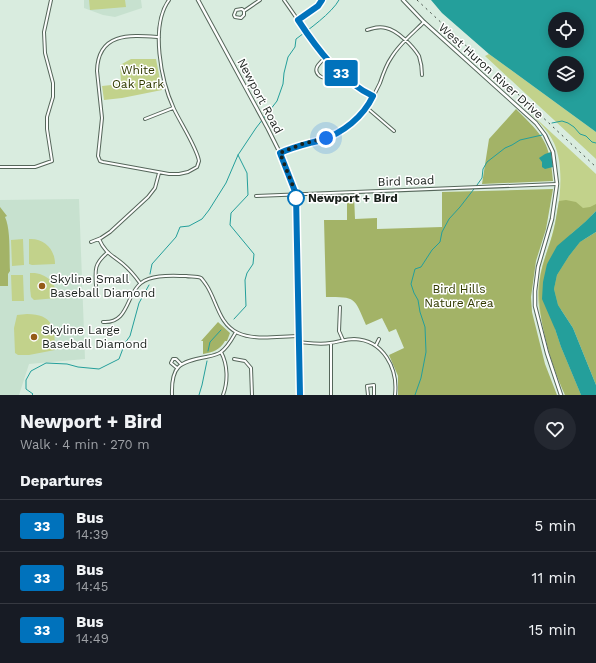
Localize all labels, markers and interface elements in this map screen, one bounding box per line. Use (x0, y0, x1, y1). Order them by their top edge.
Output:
map controls (548, 12, 584, 92)
button: locate (548, 12, 584, 48)
street label: West Huron River Drive (436, 20, 546, 122)
street label: Newport Road (234, 56, 286, 136)
button: layers (548, 56, 584, 92)
line badge: 33 (323, 60, 359, 86)
park label: White Oak Park (112, 63, 164, 91)
text: 33 (333, 65, 349, 81)
your location (316, 128, 336, 148)
street label: Bird Road (377, 173, 435, 189)
marker: Newport + Bird (287, 189, 305, 207)
place label: Newport + Bird (308, 191, 398, 205)
place label: Skyline Small Baseball Diamond (50, 272, 155, 300)
marker: Skyline Small Baseball Diamond (37, 281, 47, 291)
park label: Bird Hills Nature Area (424, 282, 494, 310)
place label: Skyline Large Baseball Diamond (42, 323, 147, 351)
marker: Skyline Large Baseball Diamond (29, 332, 39, 342)
button: heart (534, 408, 576, 450)
text: Newport + Bird (20, 410, 162, 433)
text: Walk · 4 min · 270 m (20, 437, 150, 452)
text: Departures (20, 472, 103, 490)
text: Bus (76, 509, 104, 527)
text: 5 min (535, 517, 576, 535)
text: 33 (34, 518, 50, 534)
text: 14:39 (76, 527, 108, 542)
text: Bus (76, 561, 104, 579)
text: 11 min (532, 569, 576, 587)
text: 33 (34, 570, 50, 586)
text: 14:45 (76, 579, 108, 594)
text: Bus (76, 613, 104, 631)
text: 15 min (529, 621, 576, 639)
text: 33 (34, 622, 50, 638)
text: 14:49 (76, 631, 109, 646)

